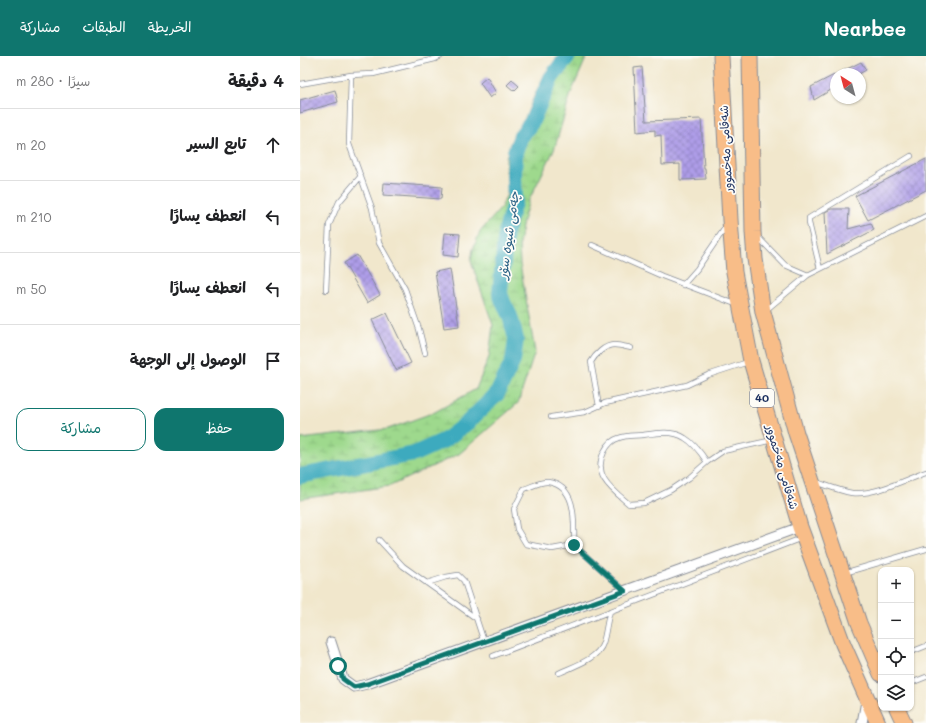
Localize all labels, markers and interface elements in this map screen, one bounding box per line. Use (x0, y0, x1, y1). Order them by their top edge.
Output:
text: Nearbee (824, 16, 906, 41)
text: مشاركة (20, 17, 60, 36)
text: الطبقات (82, 17, 126, 36)
text: الخريطة (148, 17, 191, 36)
north arrow (830, 68, 866, 104)
text: 4 دقيقة (228, 69, 284, 91)
text: سيرًا · 280 m (16, 72, 90, 89)
street label: شەقامی مەخموور (715, 105, 736, 194)
text: تابع السير (187, 133, 246, 153)
icon: ahead (262, 134, 284, 156)
text: 20 m (16, 136, 46, 153)
water label: چەمی شیوە سۆر (493, 189, 523, 282)
text: انعطف يسارًا (170, 205, 246, 225)
icon: left (262, 206, 284, 228)
text: 210 m (16, 208, 52, 225)
text: انعطف يسارًا (170, 277, 246, 297)
icon: left (262, 278, 284, 300)
text: 50 m (16, 280, 46, 297)
text: الوصول إلى الوجهة (130, 349, 246, 369)
icon: arrive (262, 350, 284, 372)
road number: 40 (750, 389, 774, 407)
button: مشاركة (16, 408, 146, 451)
button: حفظ (154, 408, 284, 451)
street label: شەقامی مەخموور (762, 421, 803, 511)
route end (565, 536, 583, 554)
map controls (878, 567, 914, 711)
button: + (878, 567, 914, 603)
button: − (878, 603, 914, 639)
button: locate (878, 639, 914, 675)
route start (329, 657, 347, 675)
button: layers (878, 675, 914, 711)

